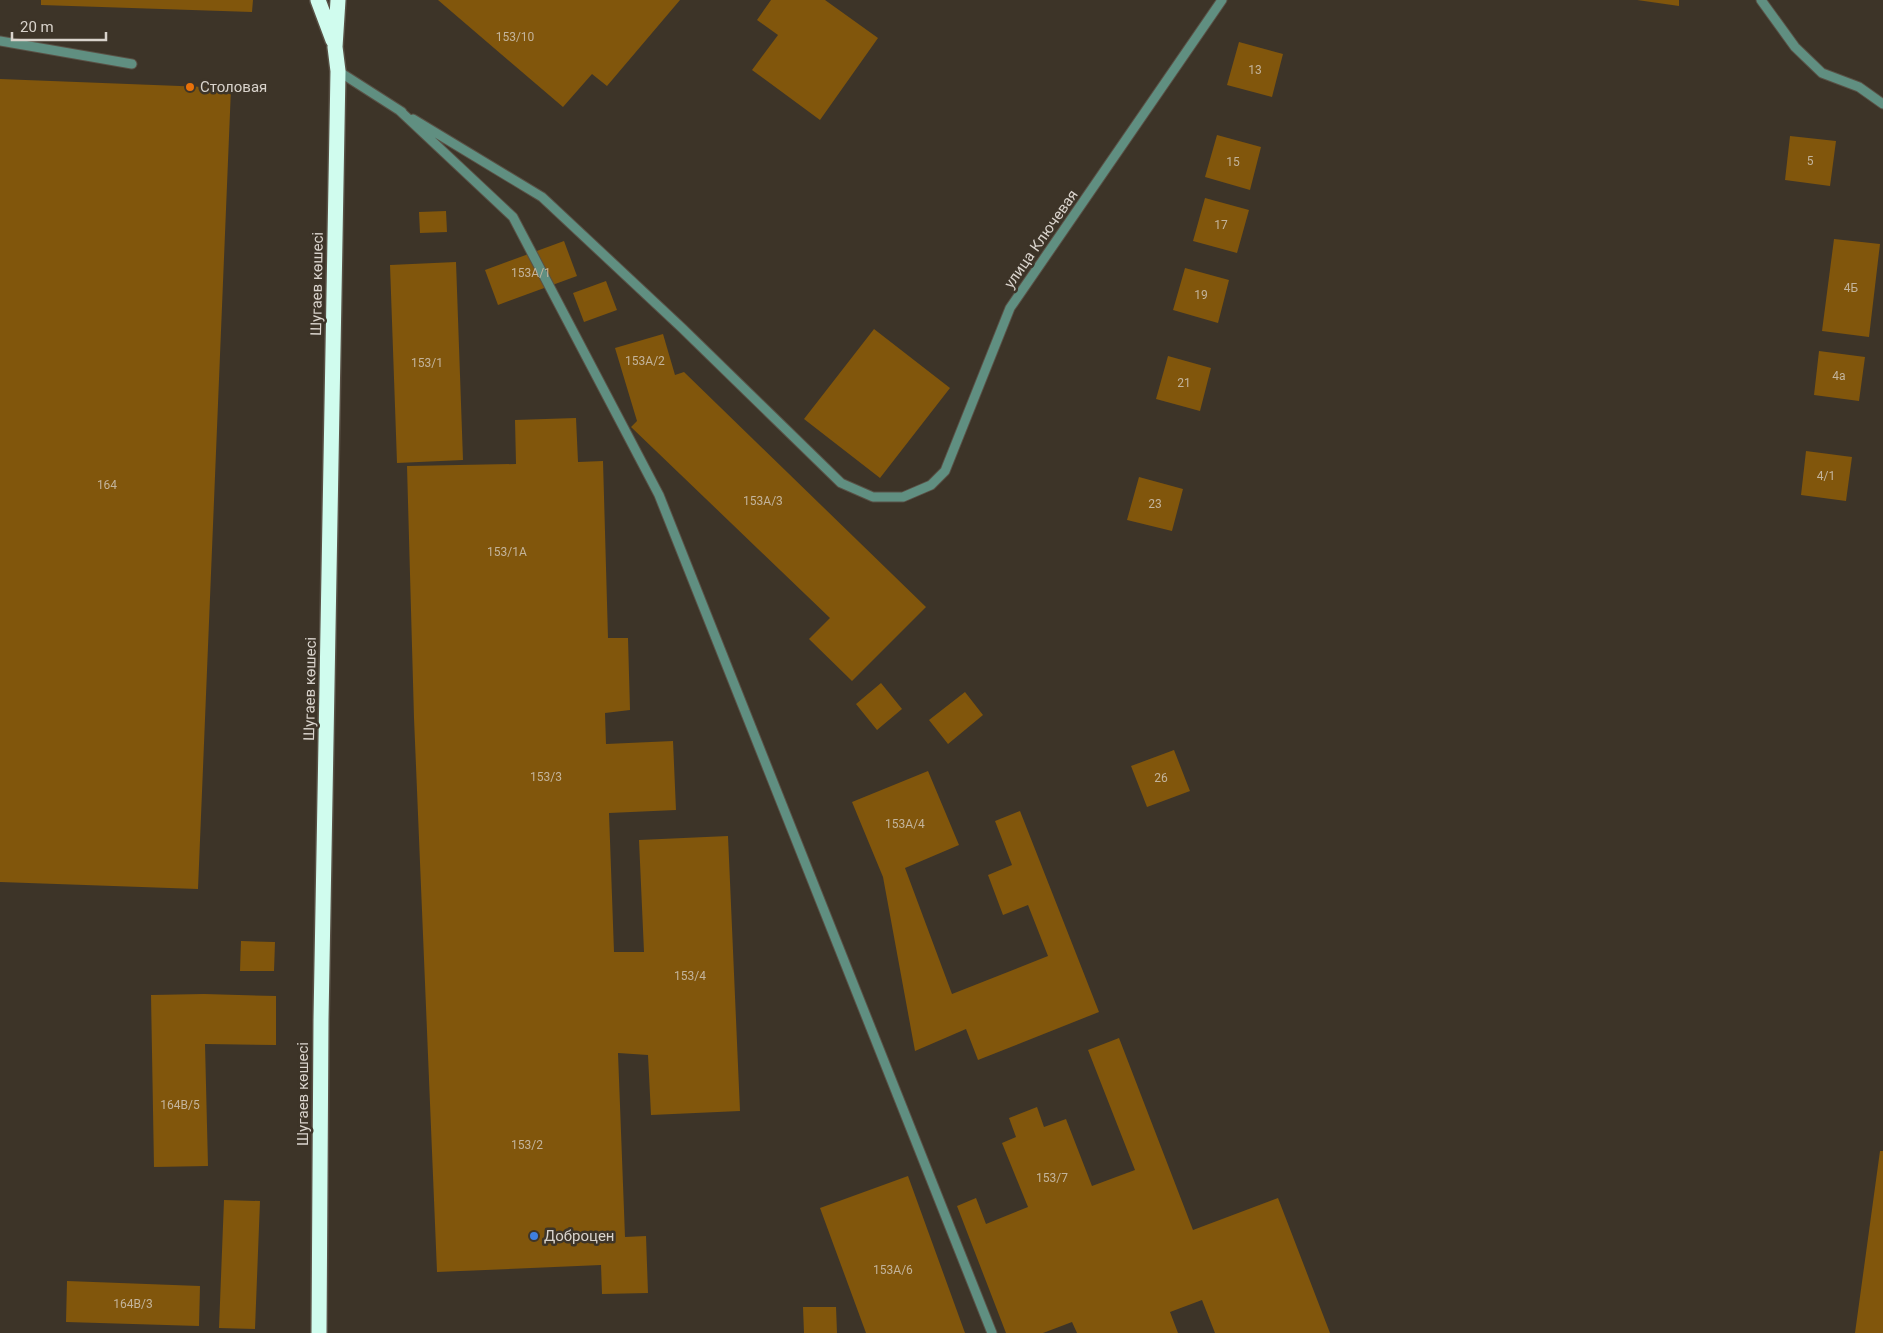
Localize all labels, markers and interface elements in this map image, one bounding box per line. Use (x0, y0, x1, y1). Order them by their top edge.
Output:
scale bar (12, 10, 106, 42)
text: 20 m (20, 18, 54, 36)
house number: 153/10 (496, 30, 535, 44)
house number: 13 (1248, 63, 1262, 77)
place label: Столовая (200, 78, 267, 96)
marker: Столовая (184, 81, 196, 93)
house number: 5 (1807, 154, 1814, 168)
house number: 15 (1226, 155, 1240, 169)
street label: улица Ключевая (1000, 186, 1082, 292)
house number: 17 (1214, 218, 1228, 232)
street label: Шугаев көшесі (307, 232, 327, 336)
house number: 153A/1 (511, 266, 551, 280)
house number: 4Б (1844, 281, 1859, 295)
house number: 19 (1194, 288, 1208, 302)
house number: 153A/2 (625, 354, 665, 368)
house number: 153/1 (411, 356, 443, 370)
house number: 4а (1832, 369, 1846, 383)
house number: 21 (1177, 376, 1191, 390)
house number: 4/1 (1817, 469, 1835, 483)
house number: 164 (97, 478, 117, 492)
house number: 153A/3 (743, 494, 783, 508)
house number: 23 (1148, 497, 1162, 511)
house number: 153/1A (487, 545, 527, 559)
street label: Шугаев көшесі (300, 637, 320, 741)
house number: 153/3 (530, 770, 562, 784)
house number: 26 (1154, 771, 1168, 785)
house number: 153A/4 (885, 817, 925, 831)
house number: 153/4 (674, 969, 706, 983)
street label: Шугаев көшесі (294, 1042, 312, 1146)
house number: 164В/5 (160, 1098, 200, 1112)
house number: 153/2 (511, 1138, 543, 1152)
house number: 153/7 (1036, 1171, 1068, 1185)
place label: Доброцен (544, 1227, 614, 1245)
marker: Доброцен (528, 1230, 540, 1242)
house number: 153A/6 (873, 1263, 913, 1277)
house number: 164В/3 (113, 1297, 153, 1311)

